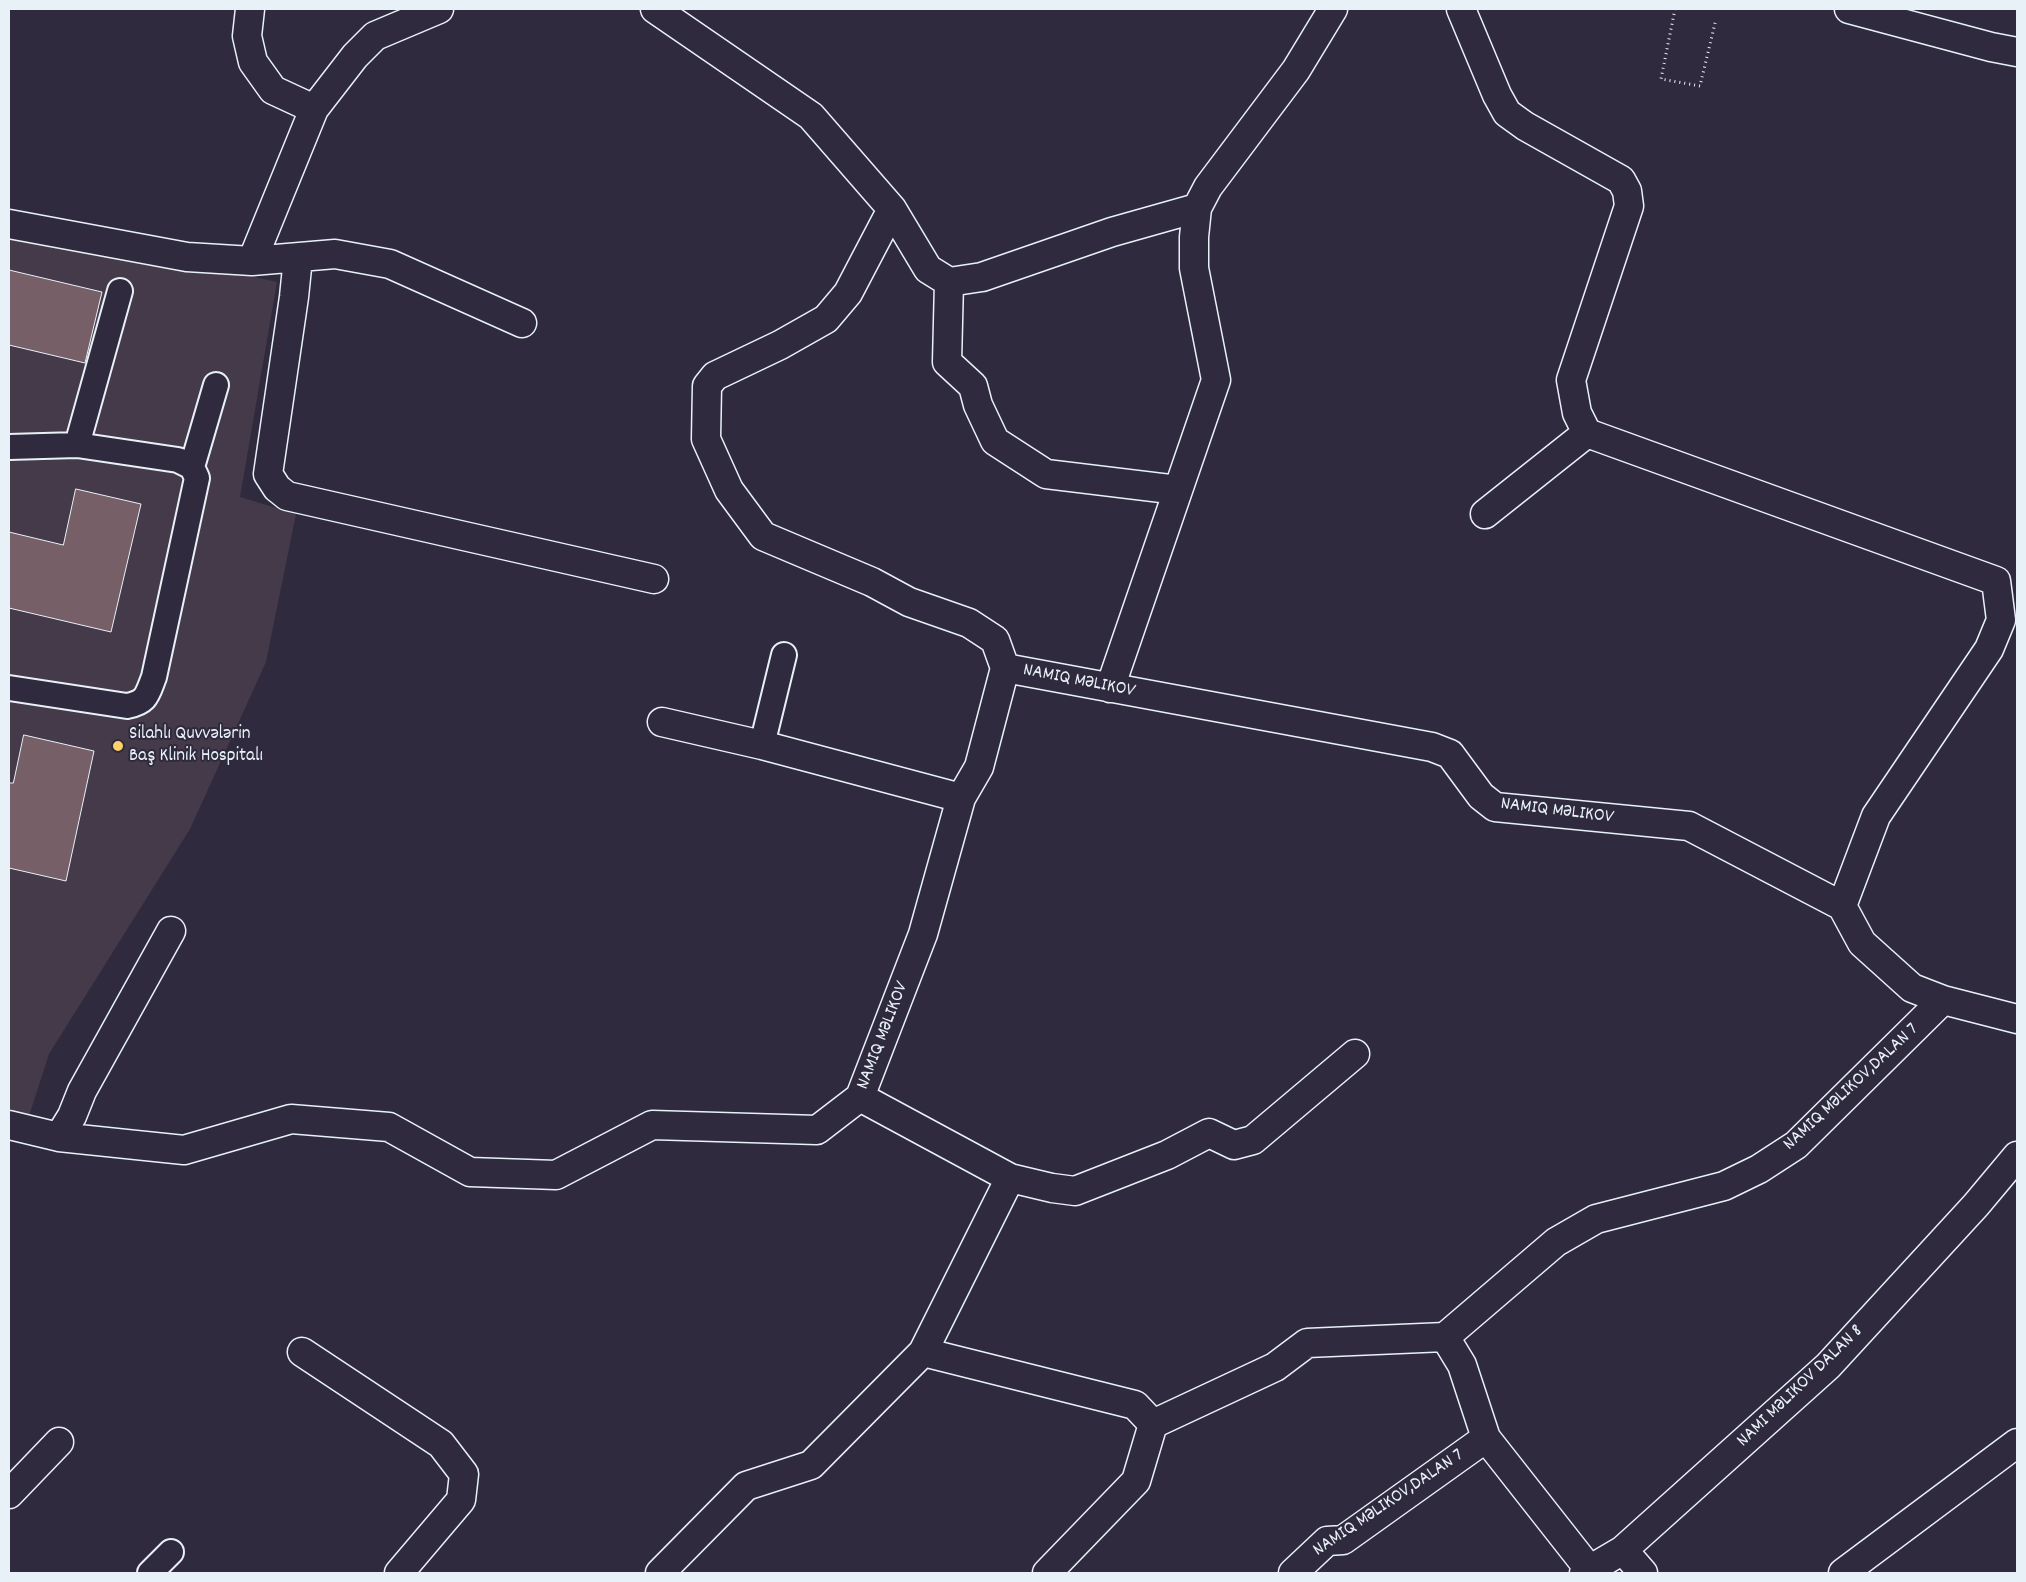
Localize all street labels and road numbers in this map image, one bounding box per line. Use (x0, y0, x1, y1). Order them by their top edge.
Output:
street label: NAMIQ MƏLIKOV (1021, 660, 1137, 704)
street label: NAMIQ MƏLIKOV (1499, 794, 1615, 830)
street label: NAMIQ MƏLIKOV (853, 979, 915, 1093)
street label: NAMIQ MƏLIKOV,DALAN 7 (1780, 1019, 1924, 1157)
street label: NAMI MƏLIKOV DALAN 8 (1733, 1321, 1869, 1453)
street label: NAMIQ MƏLIKOV,DALAN 7 (1309, 1445, 1469, 1563)

